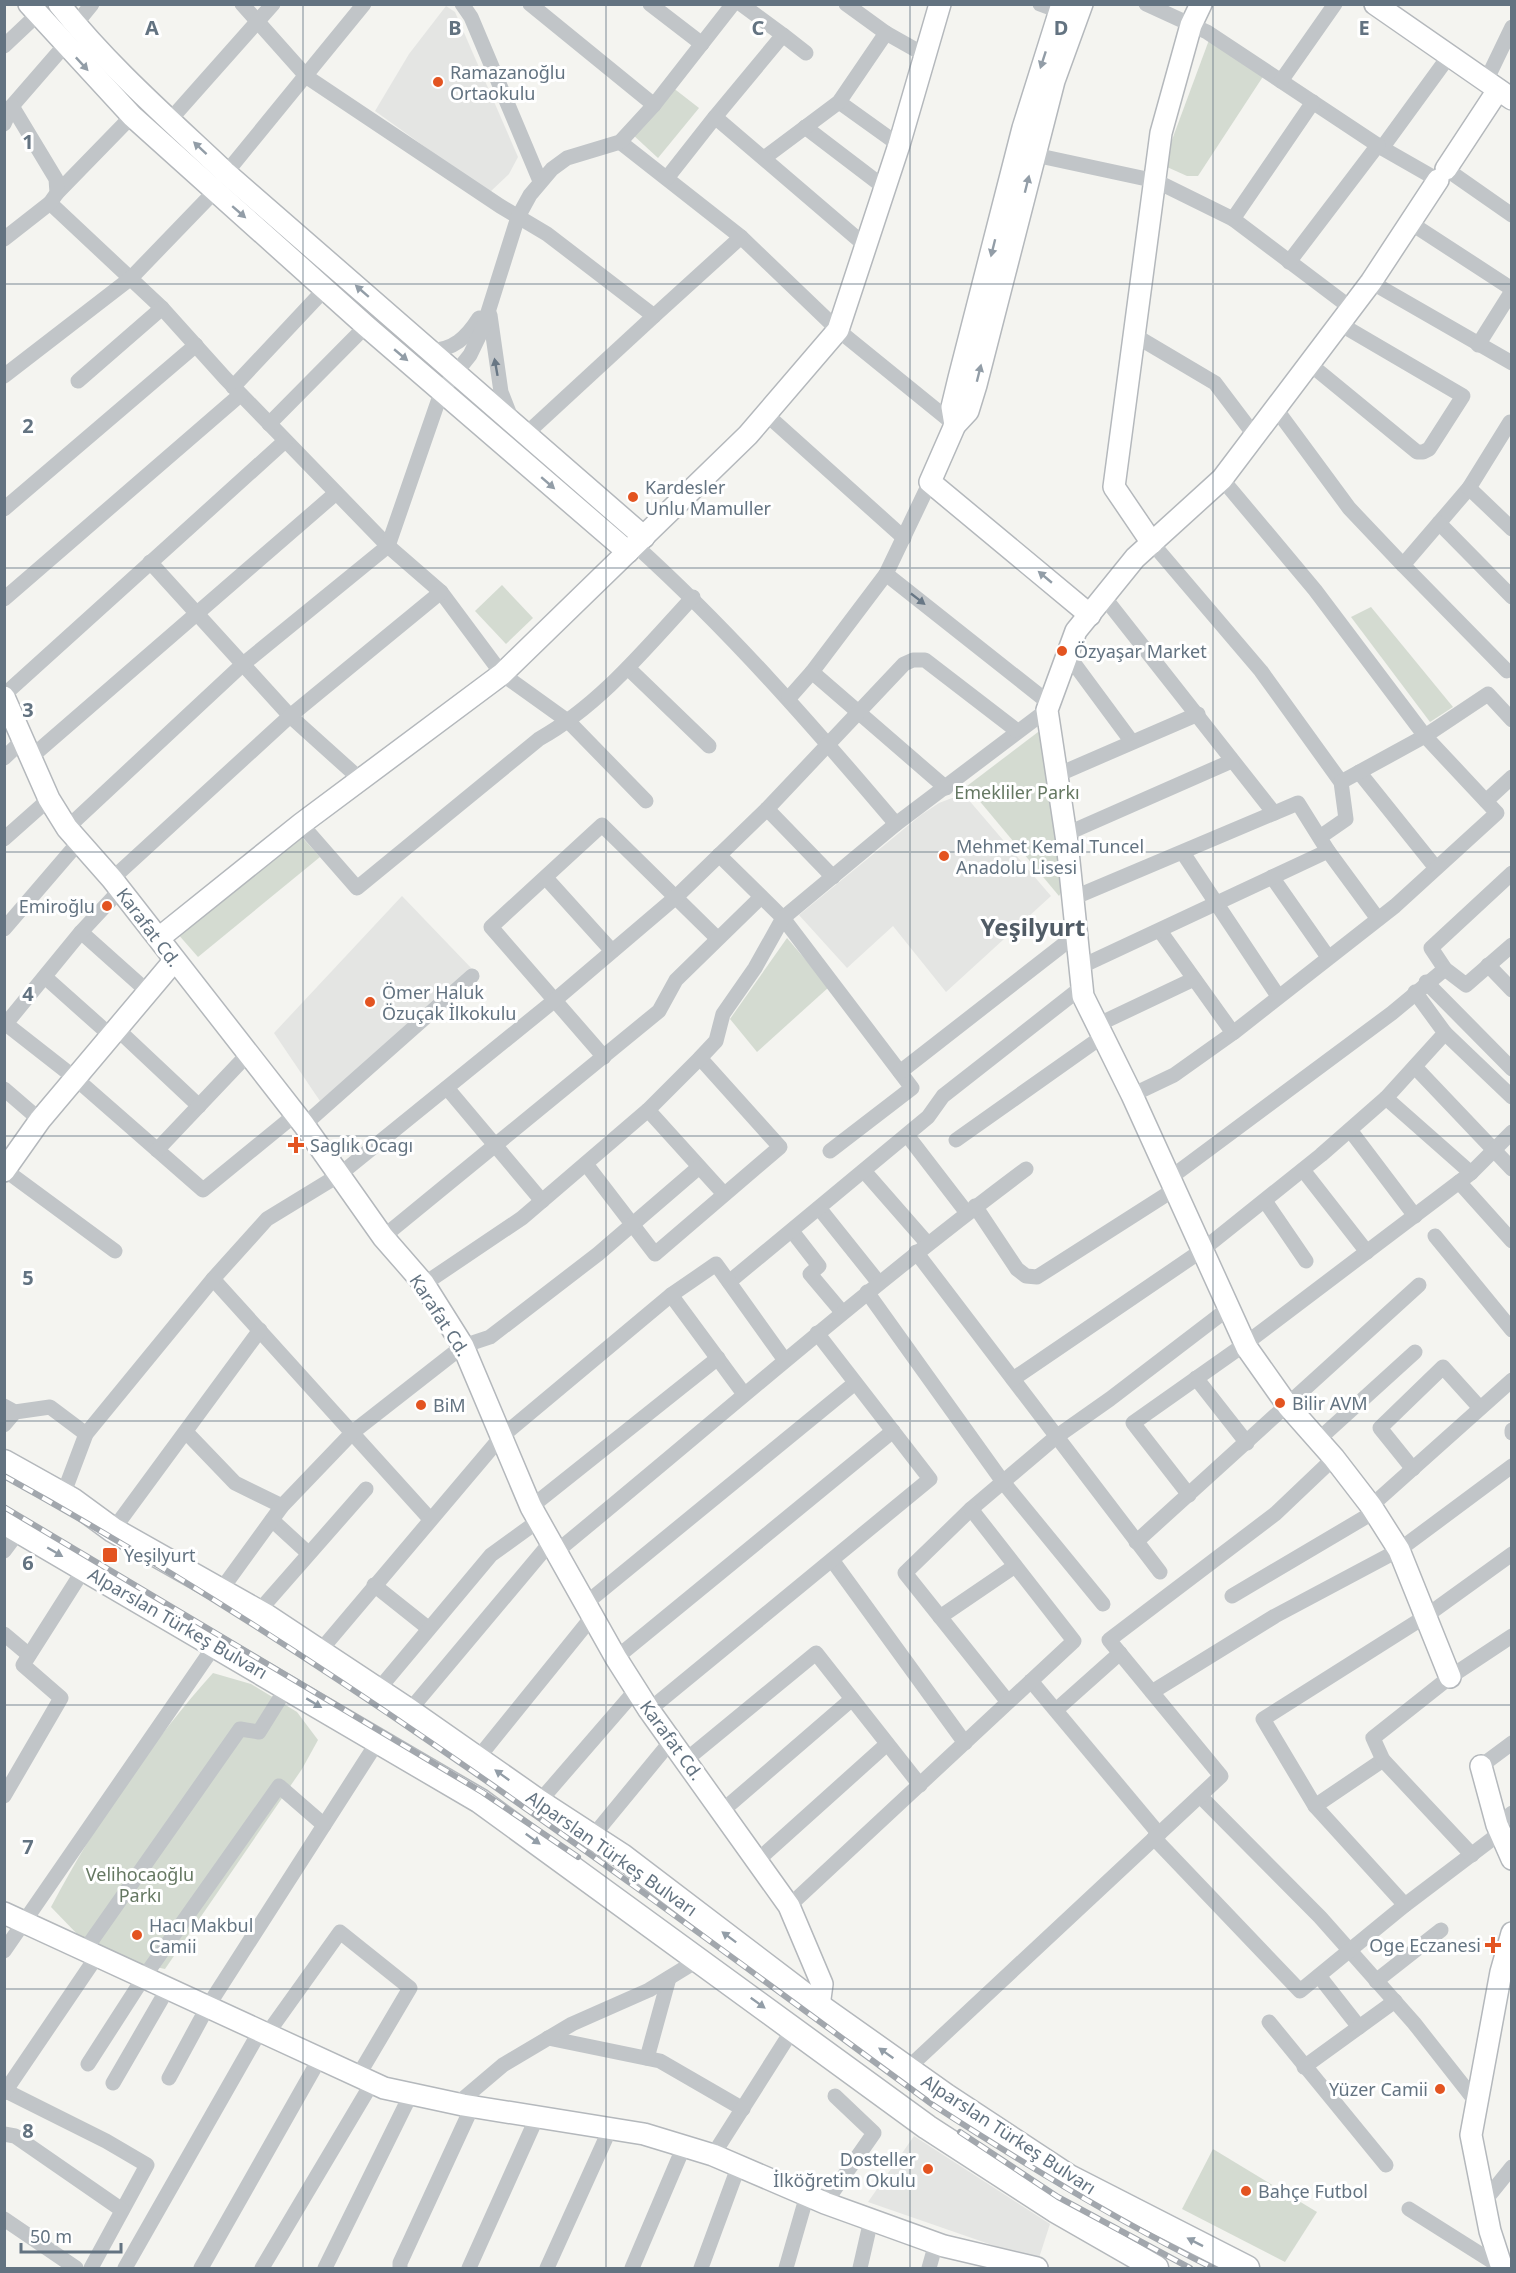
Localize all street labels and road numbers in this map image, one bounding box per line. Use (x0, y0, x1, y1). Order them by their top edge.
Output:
street label: Karafat Cd. (111, 883, 187, 971)
street label: Karafat Cd. (405, 1269, 475, 1361)
street label: Alparslan Türkeş Bulvarı (84, 1562, 272, 1684)
street label: Karafat Cd. (635, 1695, 709, 1785)
street label: Alparslan Türkeş Bulvarı (522, 1785, 702, 1921)
street label: Alparslan Türkeş Bulvarı (917, 2069, 1101, 2199)

